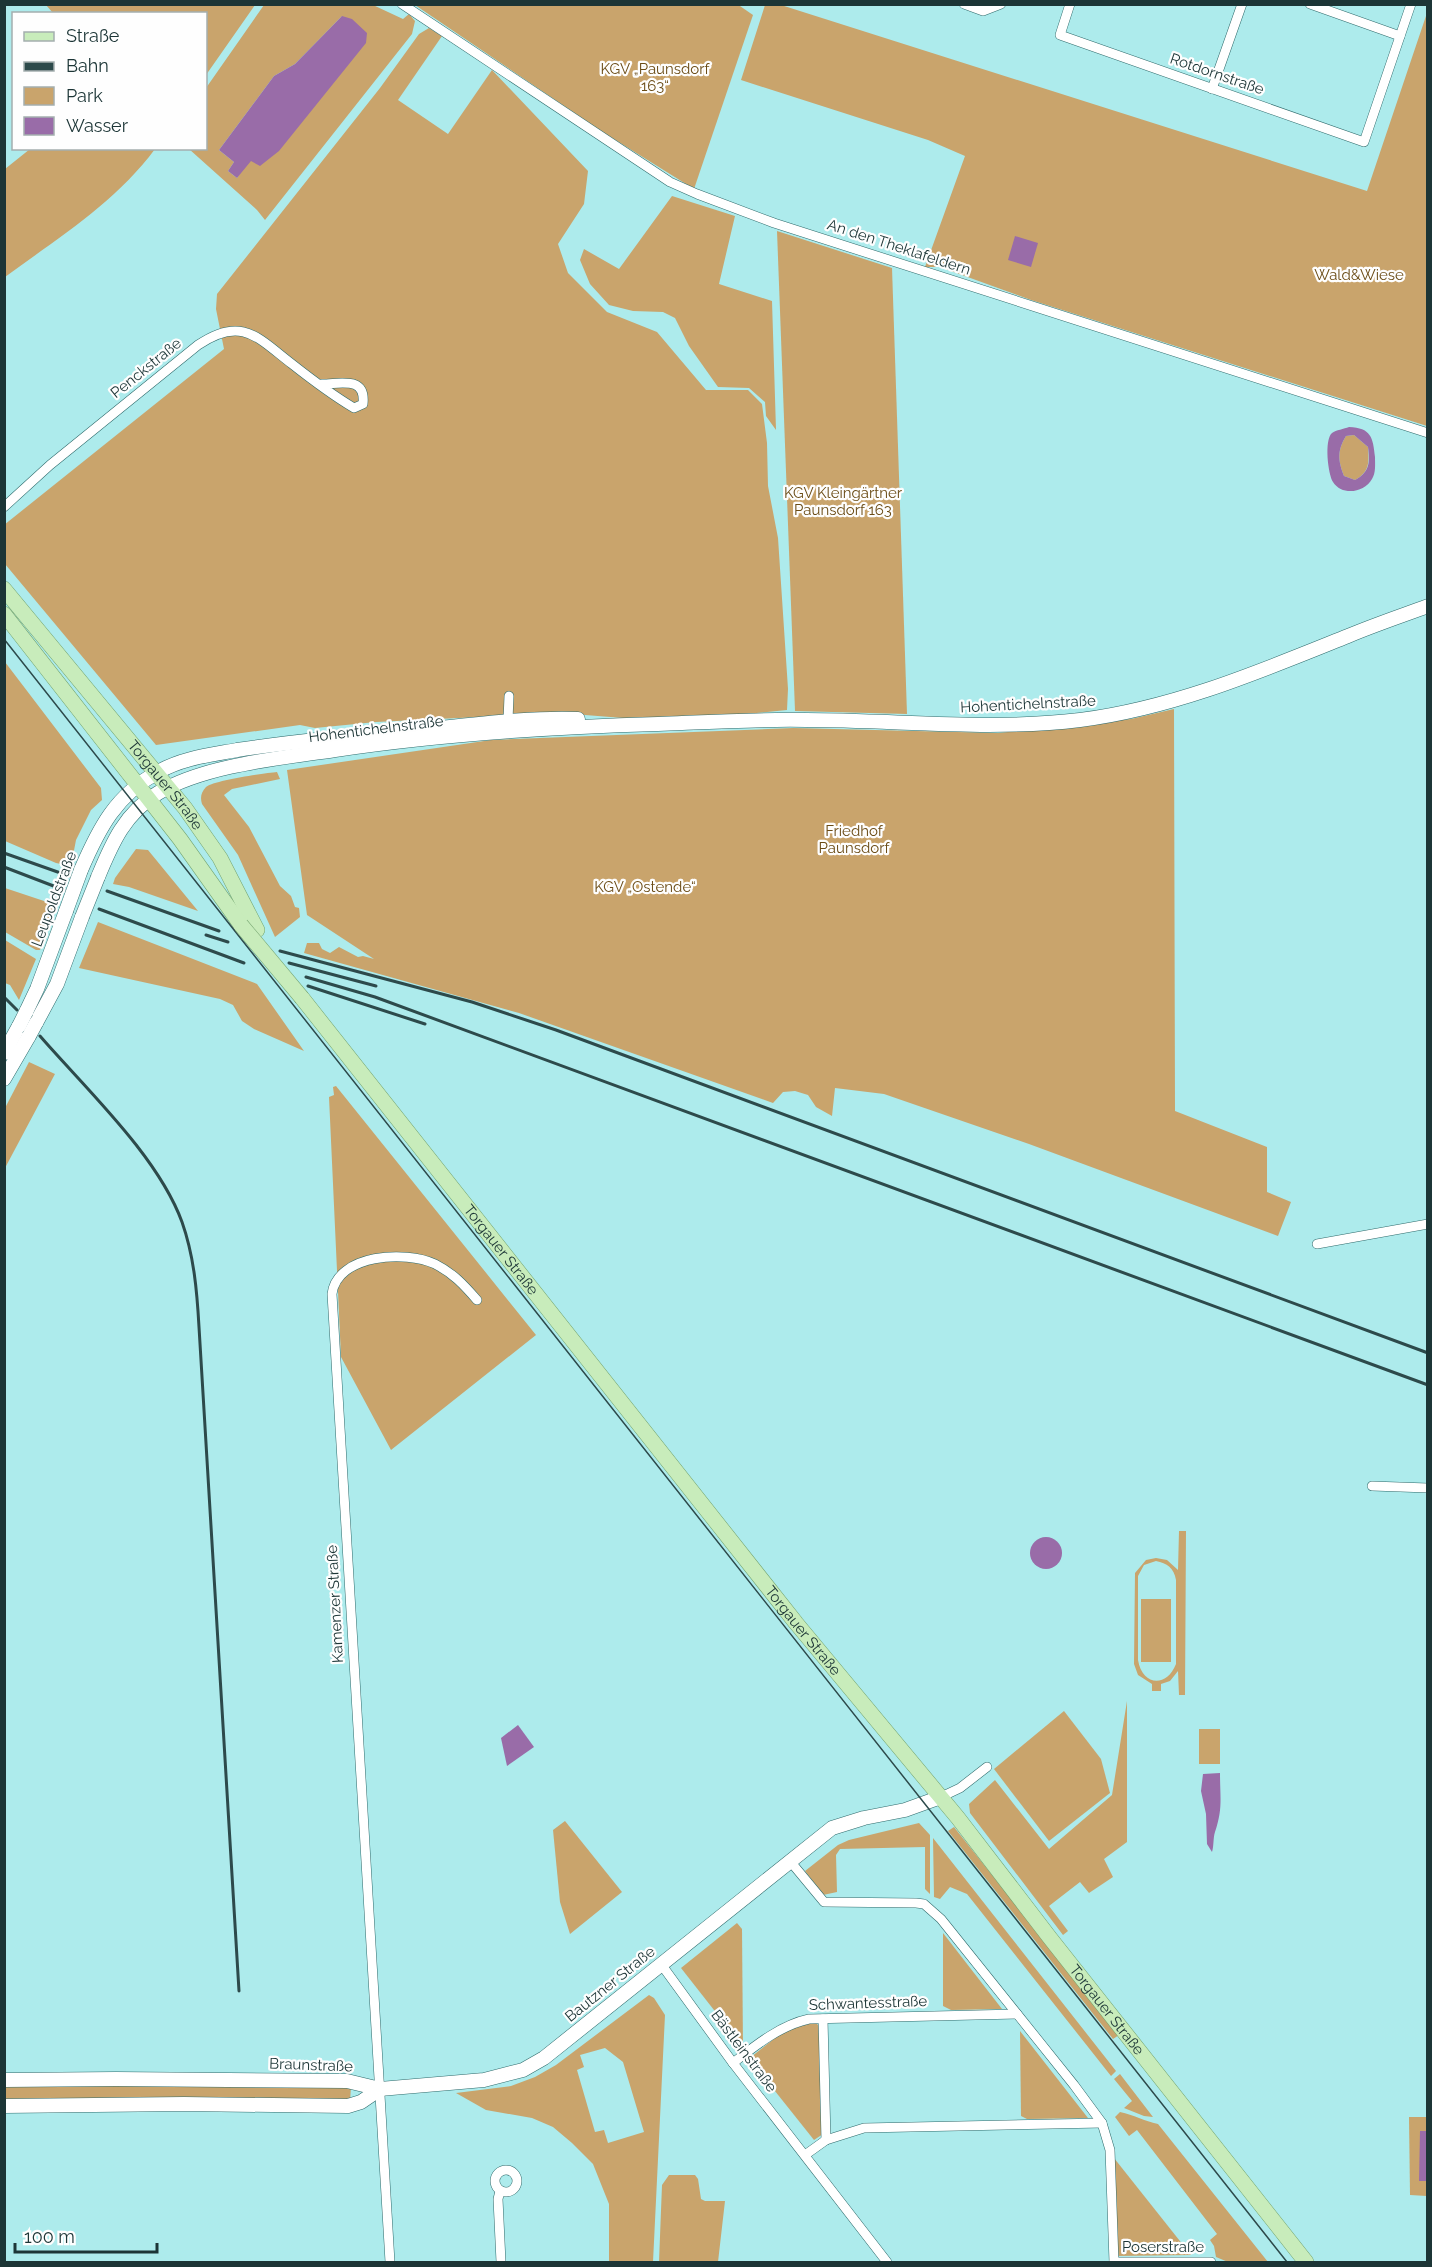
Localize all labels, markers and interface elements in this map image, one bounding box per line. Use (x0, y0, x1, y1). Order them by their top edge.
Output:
legend (12, 12, 207, 150)
text: Straße (66, 25, 120, 46)
street label: Rotdornstraße (1168, 49, 1267, 99)
text: Bahn (66, 55, 109, 76)
park label: KGV „Paunsdorf 163“ (601, 60, 710, 95)
text: Park (66, 85, 103, 106)
text: Wasser (66, 115, 129, 136)
street label: An den Theklafeldern (825, 215, 973, 279)
park label: Wald&Wiese (1314, 266, 1404, 284)
street label: Penckstraße (107, 334, 185, 402)
park label: KGV Kleingärtner Paunsdorf 163 (784, 484, 903, 519)
street label: Hohentichelnstraße (960, 691, 1096, 717)
street label: Hohentichelnstraße (308, 712, 445, 746)
street label: Torgauer Straße (124, 737, 207, 834)
park label: Friedhof Paunsdorf (819, 822, 890, 857)
street label: Leupoldstraße (28, 849, 81, 949)
park label: KGV „Ostende“ (594, 878, 696, 896)
street label: Torgauer Straße (460, 1201, 542, 1299)
street label: Kamenzer Straße (323, 1544, 347, 1664)
street label: Torgauer Straße (761, 1582, 845, 1679)
street label: Bautzner Straße (561, 1942, 659, 2026)
street label: Torgauer Straße (1066, 1961, 1148, 2059)
street label: Schwantesstraße (808, 1992, 928, 2014)
street label: Bästleinstraße (707, 2006, 781, 2096)
street label: Braunstraße (269, 2055, 353, 2075)
scale bar (15, 2216, 158, 2254)
text: 100 m (24, 2226, 75, 2247)
street label: Poserstraße (1122, 2238, 1204, 2256)

